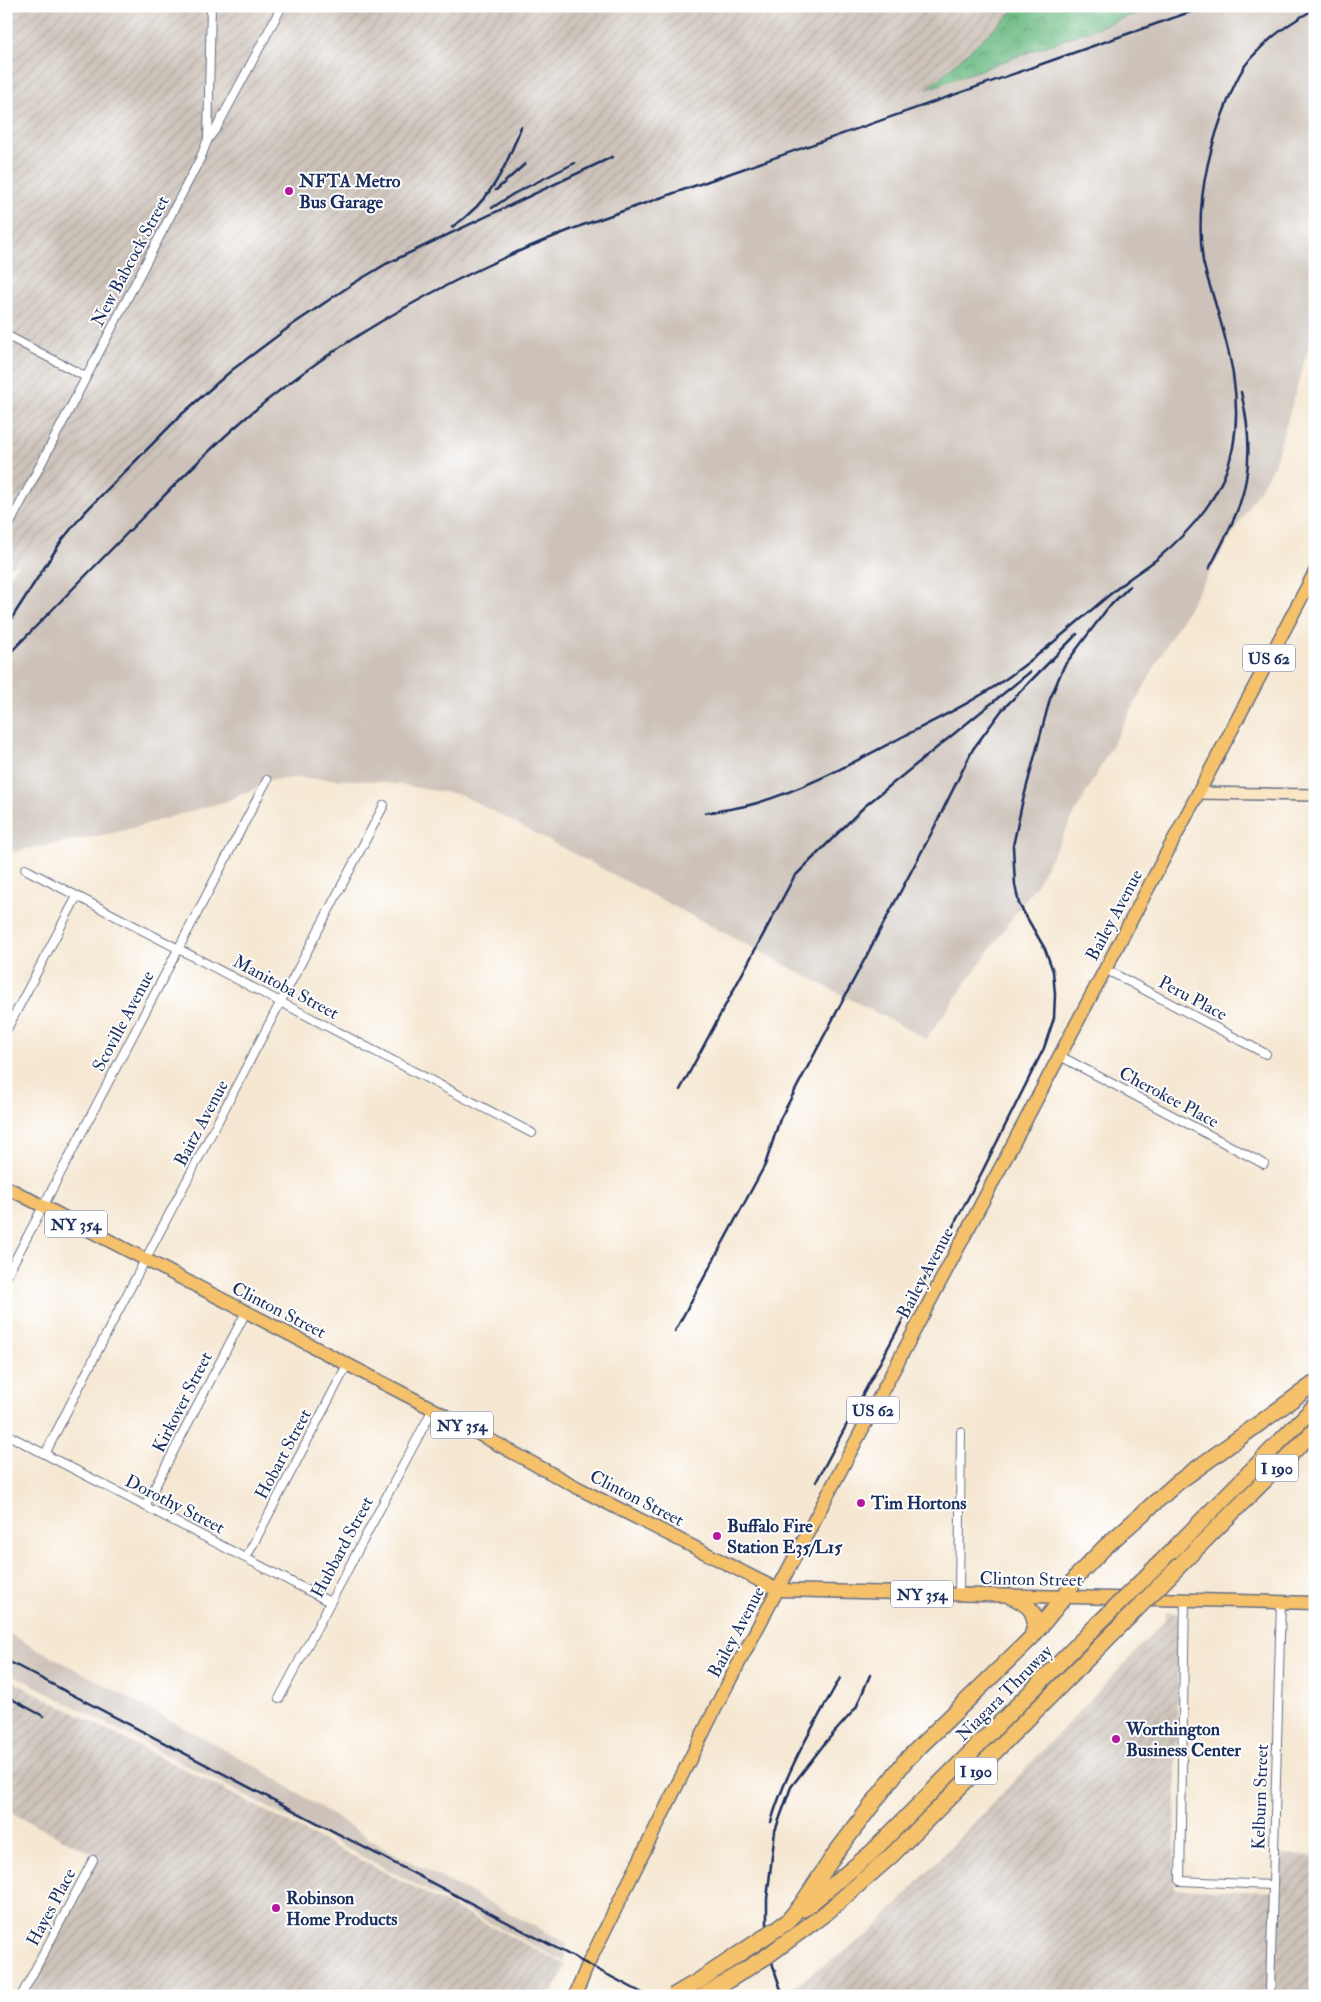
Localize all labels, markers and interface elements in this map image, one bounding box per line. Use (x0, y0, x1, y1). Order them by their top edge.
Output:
place label: NFTA Metro Bus Garage (298, 170, 401, 214)
marker: NFTA Metro Bus Garage (283, 185, 295, 197)
street label: New Babcock Street (86, 192, 175, 331)
road number: US 62 (1243, 644, 1295, 671)
street label: Bailey Avenue (1081, 865, 1148, 965)
street label: Manitoba Street (229, 950, 343, 1025)
street label: Scoville Avenue (87, 966, 160, 1076)
street label: Peru Place (1154, 971, 1232, 1026)
street label: Cherokee Place (1115, 1061, 1223, 1134)
street label: Baitz Avenue (169, 1076, 234, 1170)
road number: NY 354 (45, 1210, 107, 1238)
street label: Bailey Avenue (892, 1223, 959, 1323)
street label: Clinton Street (228, 1277, 330, 1344)
street label: Kirkover Street (147, 1348, 218, 1456)
road number: US 62 (847, 1396, 899, 1424)
street label: Hobart Street (250, 1405, 317, 1503)
road number: NY 354 (431, 1412, 493, 1438)
road number: I 190 (1256, 1455, 1298, 1482)
street label: Clinton Street (586, 1465, 688, 1532)
street label: Dorothy Street (121, 1470, 229, 1539)
street label: Hubbard Street (306, 1492, 379, 1602)
place label: Tim Hortons (870, 1492, 966, 1515)
marker: Tim Hortons (855, 1497, 867, 1509)
place label: Buffalo Fire Station E35/L15 (727, 1515, 843, 1559)
marker: Buffalo Fire Station E35/L15 (711, 1530, 723, 1542)
street label: Clinton Street (979, 1567, 1083, 1592)
road number: NY 354 (891, 1580, 953, 1608)
street label: Bailey Avenue (703, 1582, 770, 1682)
street label: Niagara Thruway (951, 1639, 1058, 1746)
place label: Worthington Business Center (1125, 1718, 1241, 1762)
marker: Worthington Business Center (1110, 1733, 1122, 1745)
street label: Kelburn Street (1247, 1744, 1274, 1850)
road number: I 190 (955, 1758, 997, 1784)
street label: Hayes Place (21, 1864, 82, 1950)
place label: Robinson Home Products (286, 1887, 398, 1931)
marker: Robinson Home Products (270, 1902, 282, 1914)

